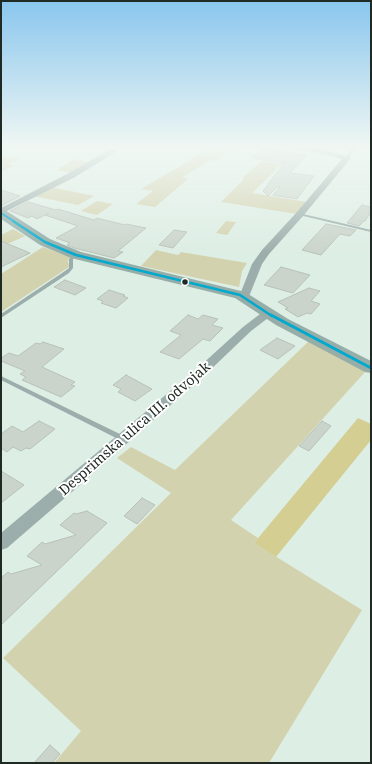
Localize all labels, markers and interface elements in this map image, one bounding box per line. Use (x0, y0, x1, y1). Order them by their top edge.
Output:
unlabelled marker (180, 277, 190, 287)
street label: Desprimska ulica III. odvojak (56, 359, 214, 499)

